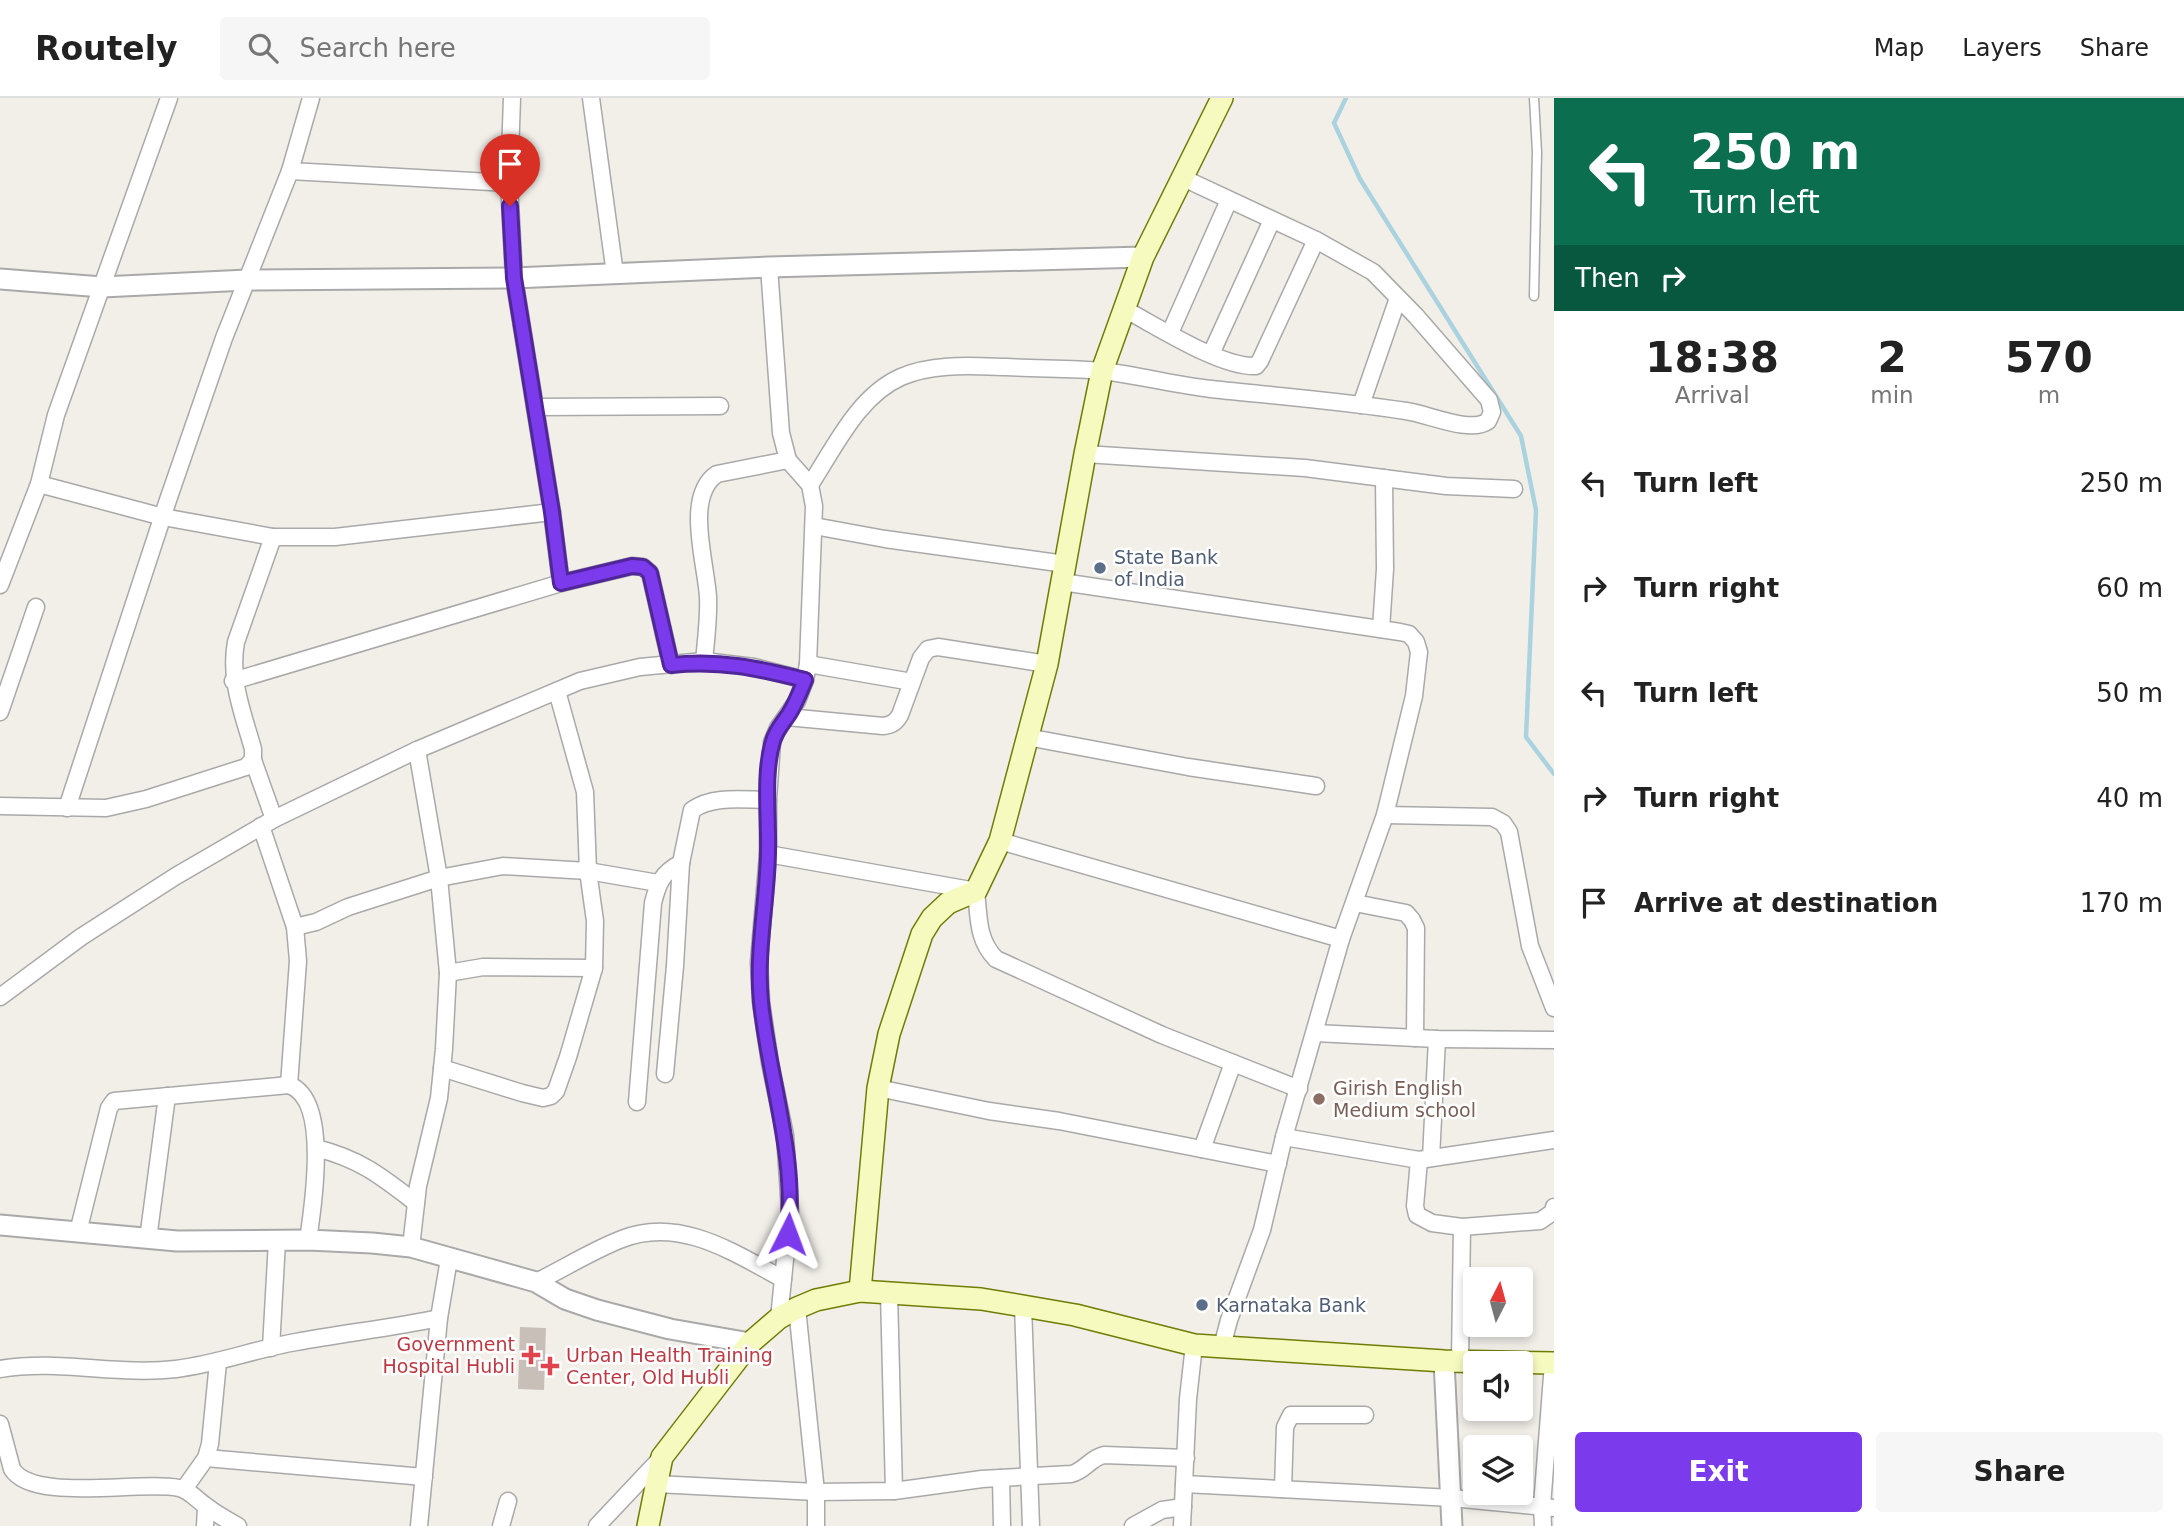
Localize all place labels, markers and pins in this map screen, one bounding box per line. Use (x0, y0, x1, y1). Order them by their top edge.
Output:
pin (480, 134, 540, 206)
place label: State Bank of India (1114, 546, 1218, 590)
marker: State Bank of India (1092, 560, 1108, 576)
place label: Girish English Medium school (1333, 1077, 1476, 1121)
marker: Girish English Medium school (1311, 1091, 1327, 1107)
place label: Karnataka Bank (1216, 1294, 1366, 1316)
marker: Karnataka Bank (1194, 1297, 1210, 1313)
place label: Government Hospital Hubli (382, 1333, 515, 1377)
place label: Urban Health Training Center, Old Hubli (566, 1344, 773, 1388)
marker: Government Hospital Hubli (521, 1345, 541, 1365)
marker: Urban Health Training Center, Old Hubli (540, 1356, 560, 1376)

